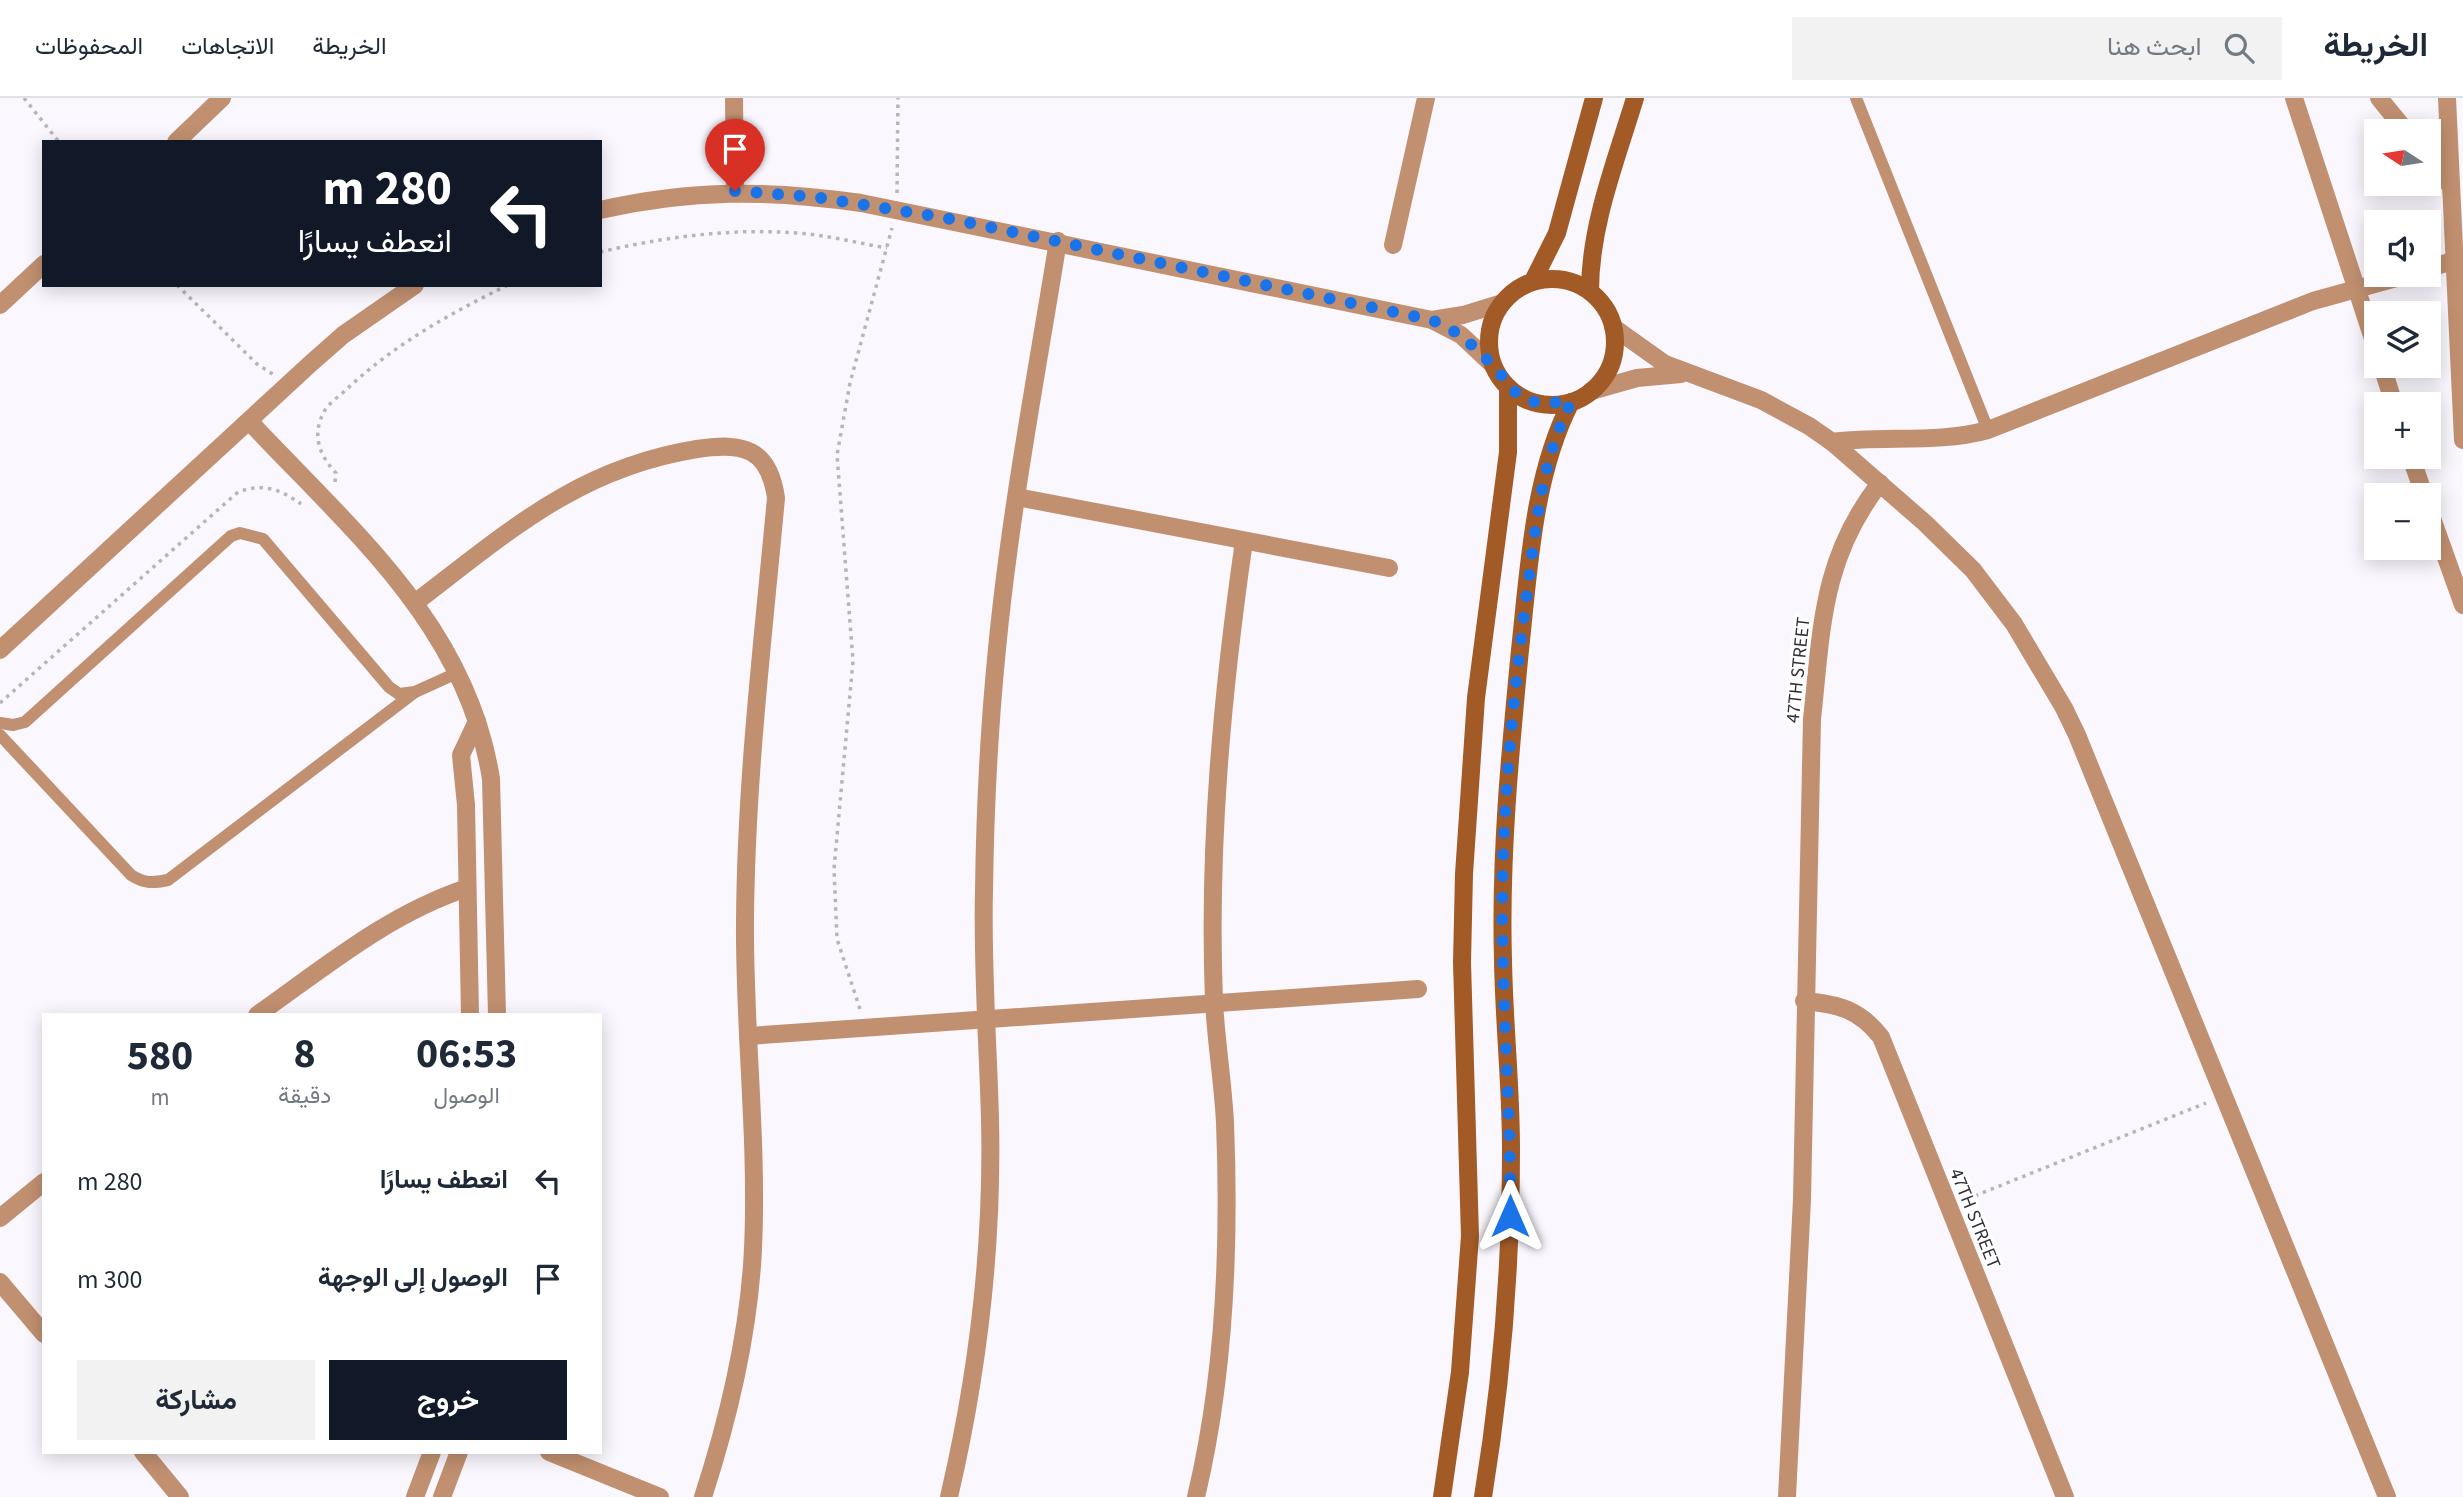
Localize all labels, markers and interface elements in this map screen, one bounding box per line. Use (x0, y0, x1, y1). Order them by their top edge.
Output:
search box (1792, 17, 2282, 80)
text: الخريطة (2324, 22, 2428, 69)
text: ابحث هنا (2107, 28, 2202, 65)
text: المحفوظات (35, 29, 143, 64)
text: الاتجاهات (181, 29, 274, 64)
text: الخريطة (312, 29, 387, 64)
icon: search (2220, 29, 2258, 67)
pin (705, 119, 765, 191)
north arrow (2364, 119, 2441, 196)
map controls (2364, 119, 2441, 560)
icon: arrive (716, 130, 754, 168)
text: 280 m (323, 154, 452, 224)
icon: left (476, 168, 567, 259)
button: sound (2364, 210, 2441, 287)
text: انعطف يسارًا (298, 219, 452, 265)
button: layers (2364, 301, 2441, 378)
button: + (2364, 392, 2441, 469)
button: − (2364, 483, 2441, 560)
street label: 47TH STREET (1780, 616, 1817, 724)
text: 8 (294, 1024, 316, 1084)
text: 06:53 (416, 1024, 517, 1084)
text: 580 (127, 1026, 193, 1086)
text: دقيقة (278, 1079, 331, 1112)
text: الوصول (433, 1079, 500, 1112)
text: m (150, 1081, 170, 1114)
text: انعطف يسارًا (380, 1161, 508, 1198)
icon: left (529, 1162, 567, 1200)
text: 280 m (77, 1163, 143, 1200)
street label: 47TH STREET (1942, 1164, 2007, 1273)
position arrow (1473, 1179, 1547, 1253)
text: الوصول إلى الوجهة (318, 1259, 508, 1296)
icon: arrive (529, 1260, 567, 1298)
text: 300 m (77, 1261, 143, 1298)
button: مشاركة (77, 1360, 315, 1440)
button: خروج (329, 1360, 567, 1440)

